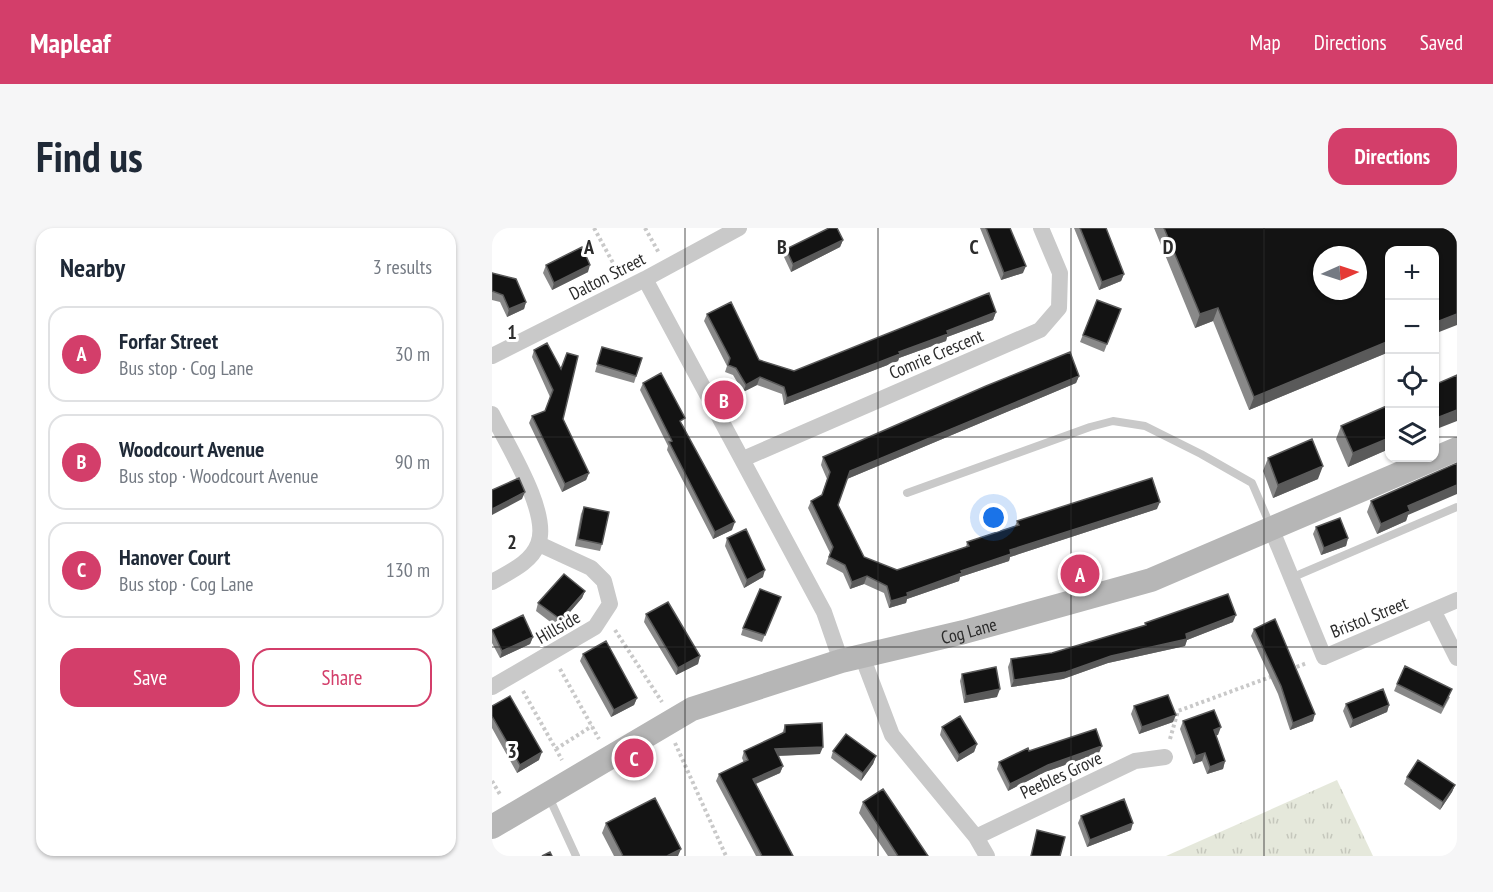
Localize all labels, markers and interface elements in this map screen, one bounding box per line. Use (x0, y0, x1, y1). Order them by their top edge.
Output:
text: Mapleaf (30, 24, 111, 61)
text: Map (1250, 29, 1281, 56)
text: Directions (1314, 29, 1387, 56)
text: Saved (1420, 29, 1463, 56)
button: Directions (1328, 128, 1457, 185)
text: Find us (36, 129, 143, 184)
text: A (583, 234, 595, 260)
text: B (777, 234, 787, 260)
text: C (969, 234, 979, 260)
text: D (1163, 234, 1174, 260)
north arrow (1313, 246, 1367, 300)
map controls (1385, 246, 1439, 462)
button: + (1385, 246, 1439, 300)
street label: Dalton Street (565, 247, 649, 305)
text: Nearby (60, 251, 125, 284)
text: 3 results (373, 254, 432, 280)
button: − (1385, 300, 1439, 354)
text: 1 (507, 319, 517, 345)
street label: Comrie Crescent (885, 324, 987, 384)
text: Forfar Street (119, 327, 218, 355)
text: A (76, 341, 87, 367)
text: 30 m (395, 341, 430, 367)
button: locate (1385, 354, 1439, 408)
text: Bus stop · Cog Lane (119, 355, 253, 381)
pin: B (704, 378, 744, 423)
button: layers (1385, 408, 1439, 462)
text: Woodcourt Avenue (119, 435, 264, 463)
text: B (77, 449, 86, 475)
text: 90 m (395, 449, 430, 475)
text: Bus stop · Woodcourt Avenue (119, 463, 318, 489)
your location (979, 503, 1008, 532)
text: 2 (507, 529, 517, 555)
text: Hanover Court (119, 543, 230, 571)
pin: A (1060, 552, 1100, 596)
text: C (77, 557, 86, 583)
text: 130 m (386, 557, 430, 583)
text: Bus stop · Cog Lane (119, 571, 253, 597)
street label: Bristol Street (1327, 591, 1411, 643)
street label: Hillside (532, 605, 584, 649)
street label: Cog Lane (938, 612, 999, 649)
button: Save (60, 648, 240, 707)
button: Share (252, 648, 432, 707)
pin: C (614, 736, 654, 780)
text: 3 (507, 738, 517, 764)
street label: Peebles Grove (1017, 746, 1105, 804)

